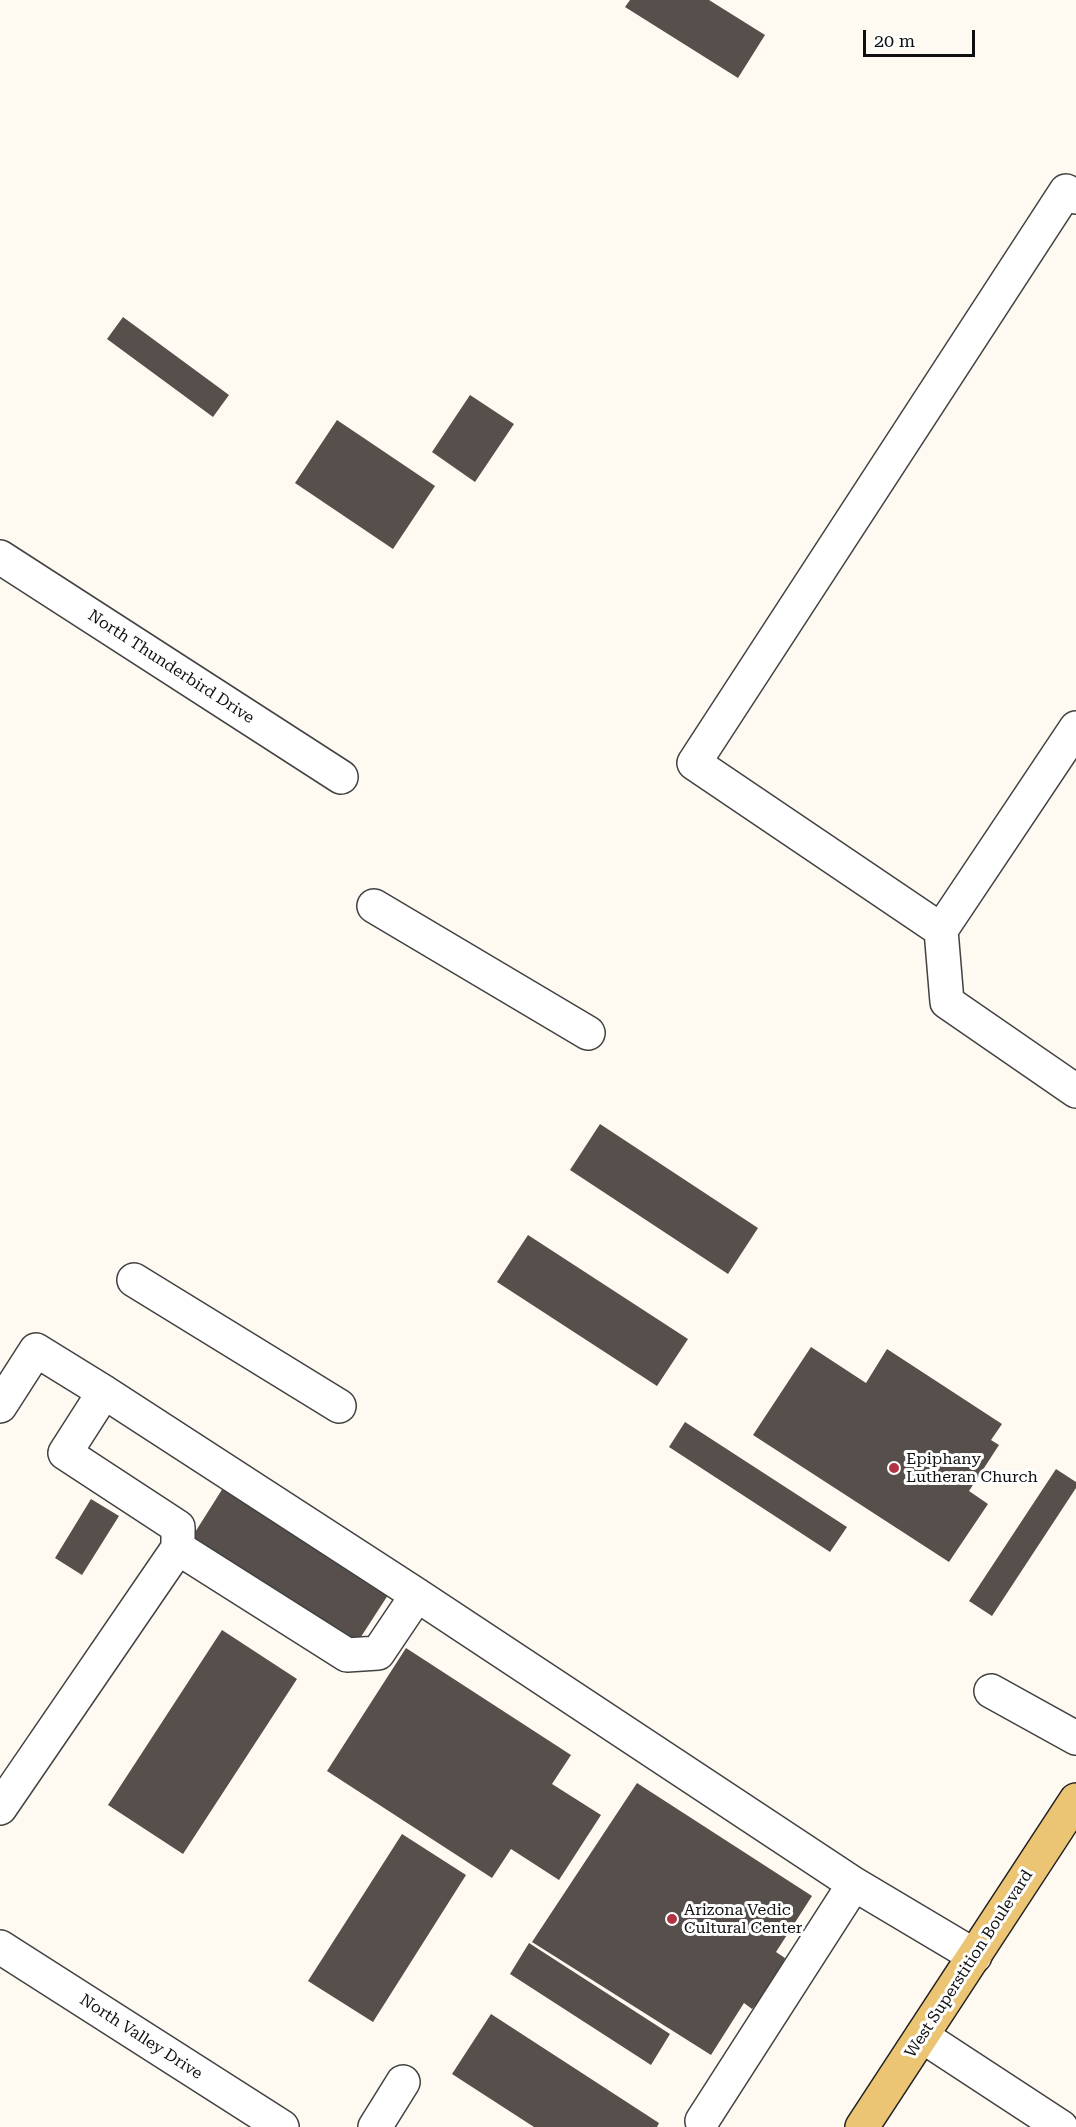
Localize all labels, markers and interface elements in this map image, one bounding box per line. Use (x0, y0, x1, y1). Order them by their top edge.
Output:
scale bar (866, 18, 978, 56)
text: 20 m (874, 30, 915, 51)
street label: North Thunderbird Drive (84, 606, 258, 728)
place label: Epiphany Lutheran Church (906, 1449, 1038, 1487)
marker: Epiphany Lutheran Church (887, 1461, 901, 1475)
street label: West Superstition Boulevard (901, 1866, 1037, 2062)
place label: Arizona Vedic Cultural Center (684, 1900, 802, 1938)
marker: Arizona Vedic Cultural Center (665, 1912, 679, 1926)
street label: North Valley Drive (76, 1990, 206, 2084)

